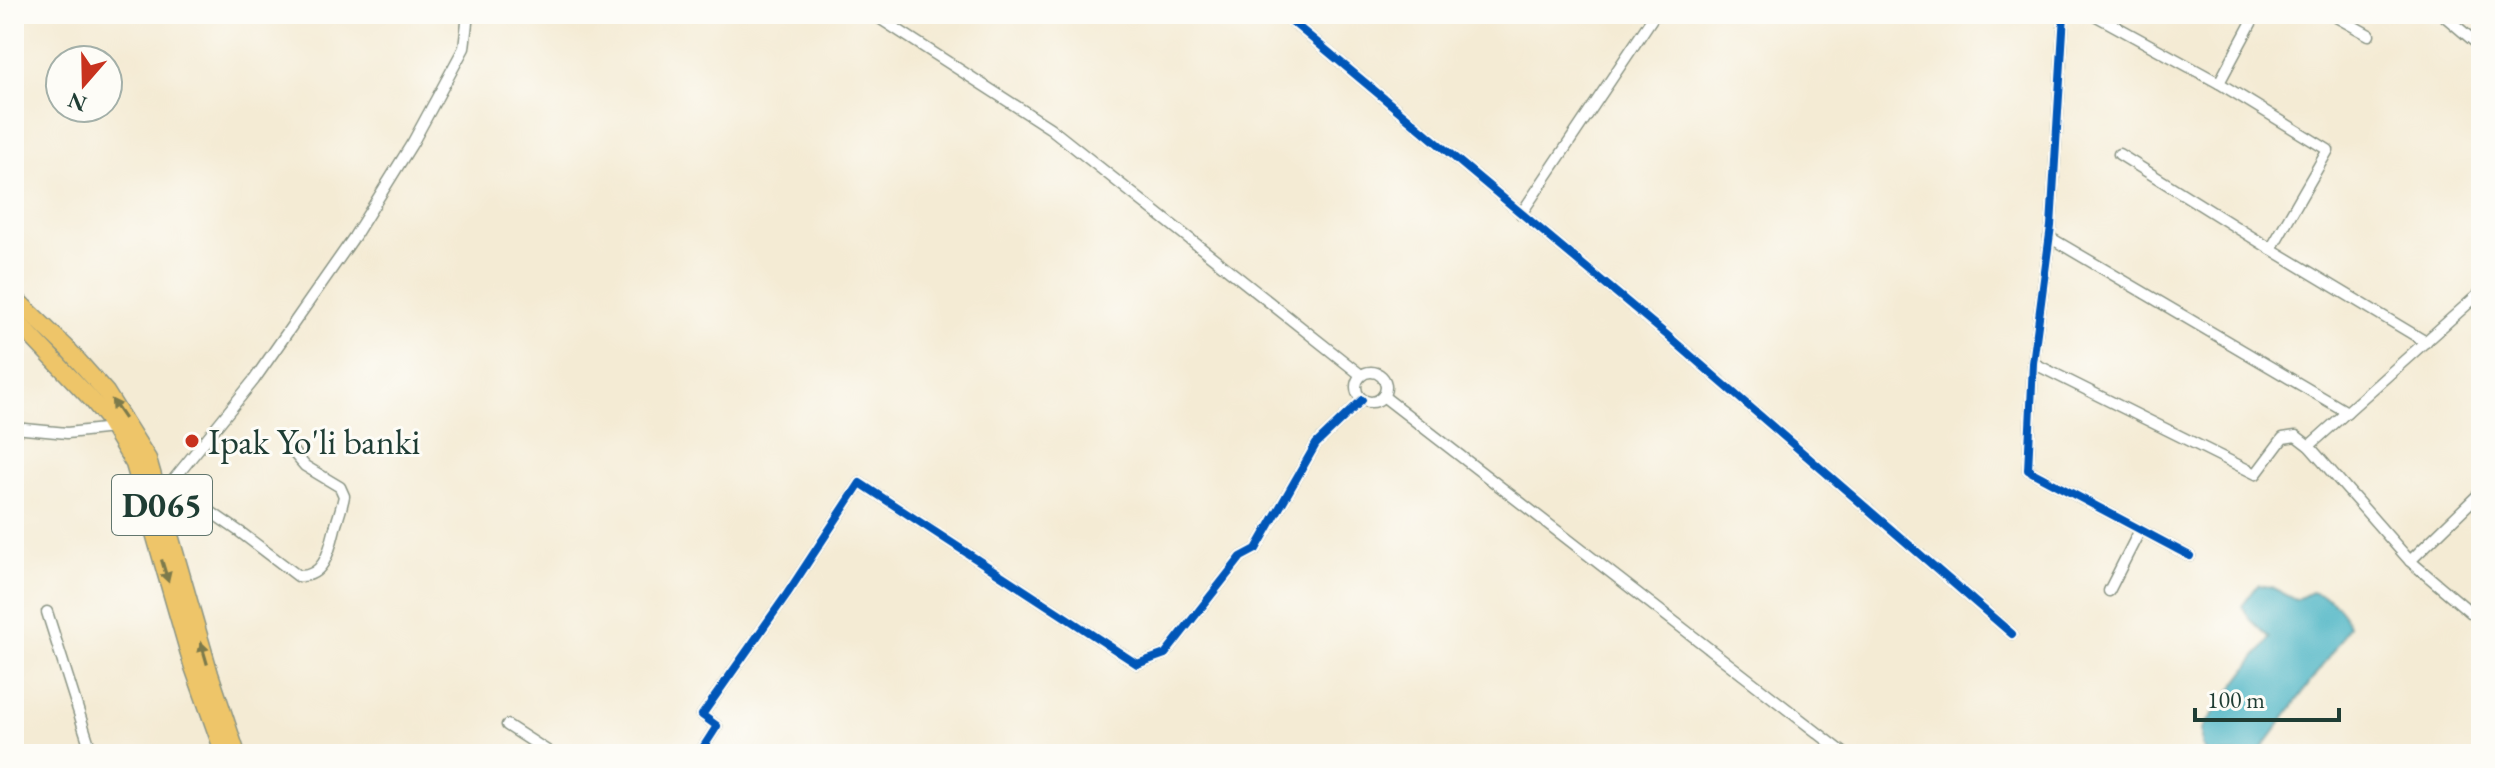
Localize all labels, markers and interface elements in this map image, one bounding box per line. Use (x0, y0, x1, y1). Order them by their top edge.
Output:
north arrow (44, 44, 124, 124)
text: N (64, 86, 91, 119)
one-way arrow (111, 399, 126, 420)
place label: Ipak Yo'li banki (208, 418, 421, 465)
marker: Ipak Yo'li banki (183, 432, 201, 450)
road number: D065 (112, 475, 212, 535)
one-way arrow (159, 560, 172, 584)
one-way arrow (198, 641, 210, 666)
scale bar (2195, 672, 2339, 722)
text: 100 m (2207, 684, 2265, 715)

